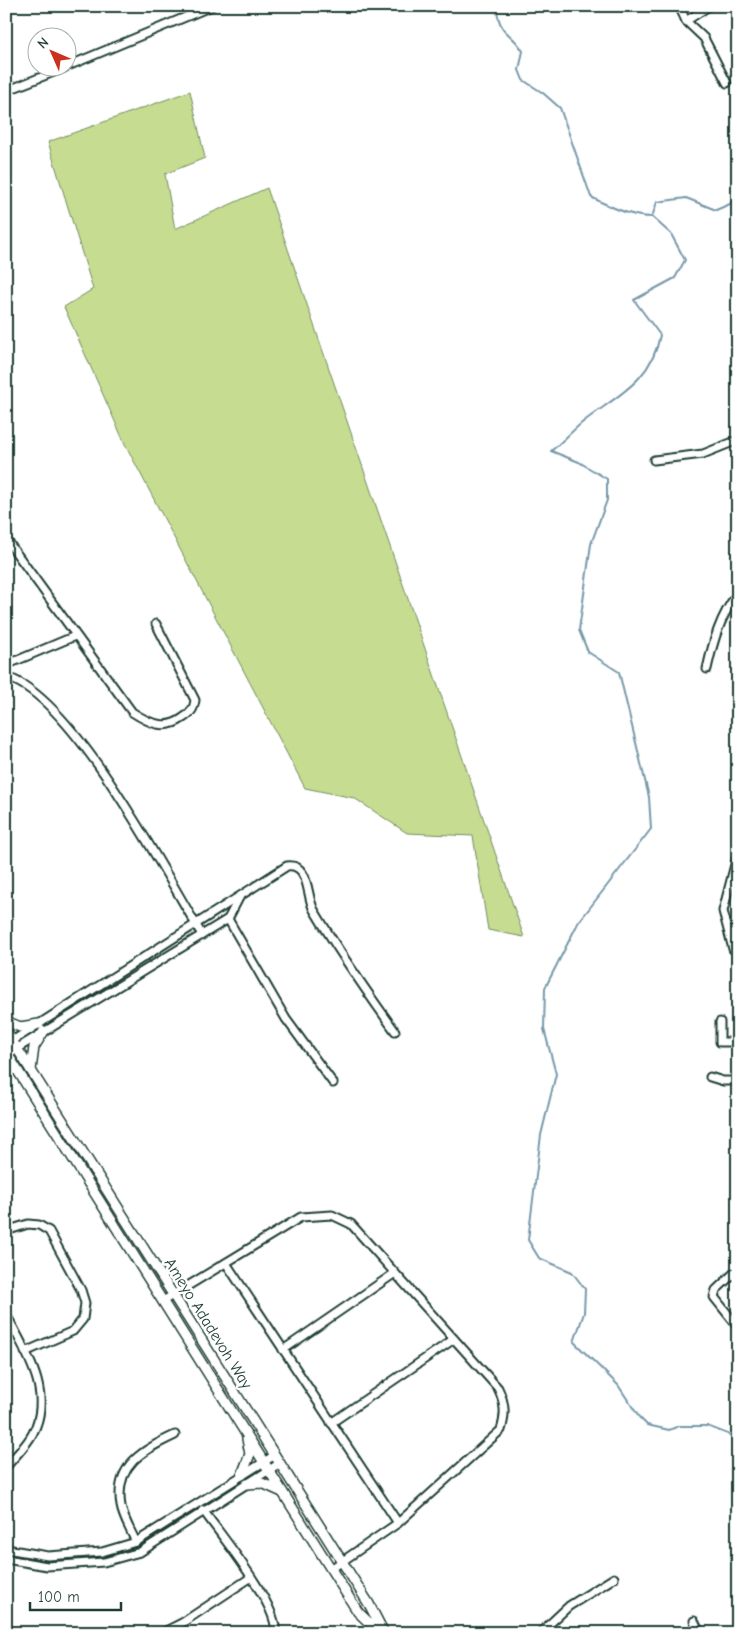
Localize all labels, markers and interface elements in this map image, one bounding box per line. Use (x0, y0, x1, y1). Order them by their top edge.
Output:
north arrow (28, 28, 78, 78)
text: N (34, 34, 52, 52)
street label: Ameyo Adadevoh Way (161, 1255, 256, 1393)
scale bar (30, 1579, 121, 1611)
text: 100 m (38, 1588, 80, 1606)

